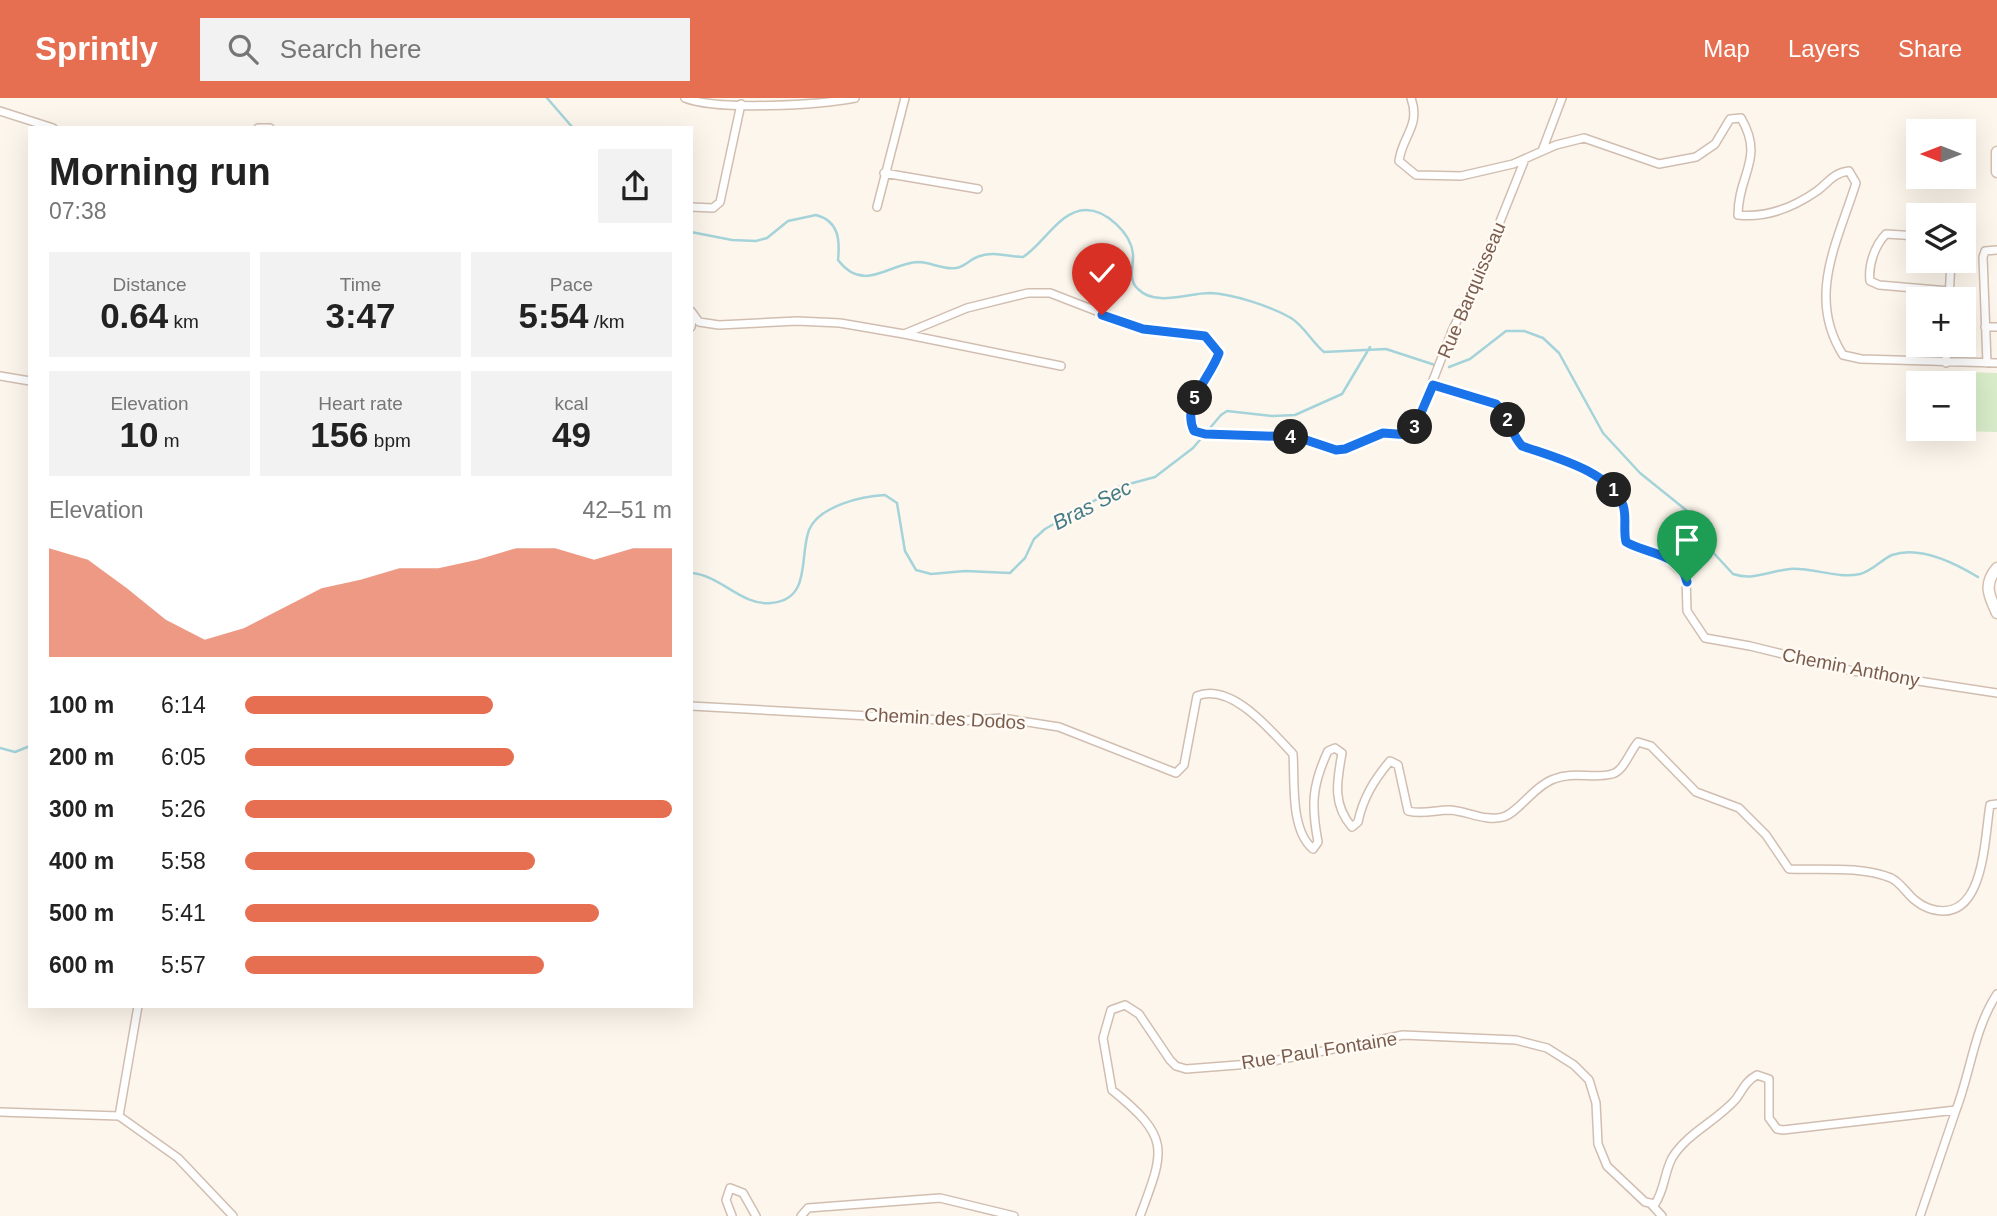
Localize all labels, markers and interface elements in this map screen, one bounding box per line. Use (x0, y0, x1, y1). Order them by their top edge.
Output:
search box (200, 18, 690, 81)
text: Sprintly (35, 30, 158, 67)
icon: search (224, 30, 262, 68)
text: Search here (280, 34, 422, 64)
text: Map (1703, 35, 1750, 62)
text: Layers (1788, 35, 1860, 62)
text: Share (1898, 35, 1962, 62)
north arrow (1906, 119, 1976, 189)
map controls (1906, 119, 1976, 441)
button: share (598, 149, 672, 223)
text: Morning run (49, 151, 271, 193)
text: 07:38 (49, 198, 107, 224)
button: layers (1906, 203, 1976, 273)
street label: Rue Barquisseau (1433, 219, 1510, 361)
pin (1072, 243, 1132, 315)
icon: check (1083, 254, 1121, 292)
text: Distance (113, 274, 186, 295)
text: Time (340, 274, 381, 295)
text: Pace (550, 274, 593, 295)
button: + (1906, 287, 1976, 357)
text: 0.64 (100, 296, 168, 335)
text: 3:47 (325, 296, 396, 335)
text: 5:54 (519, 296, 589, 335)
text: km (168, 311, 199, 332)
text: /km (589, 311, 624, 332)
button: − (1906, 371, 1976, 441)
pin: 5 (1178, 380, 1212, 416)
text: 5 (1189, 387, 1200, 408)
text: Elevation (110, 393, 189, 414)
text: Heart rate (318, 393, 403, 414)
text: kcal (555, 393, 588, 414)
pin: 2 (1490, 402, 1526, 438)
text: 2 (1502, 409, 1513, 430)
pin: 3 (1398, 410, 1432, 444)
text: 10 (119, 415, 158, 454)
text: 156 (310, 415, 369, 454)
text: 49 (552, 415, 591, 454)
text: 3 (1409, 416, 1420, 437)
pin: 4 (1274, 420, 1308, 454)
text: 4 (1285, 426, 1296, 447)
text: m (158, 430, 180, 451)
text: bpm (369, 430, 411, 451)
pin: 1 (1596, 472, 1632, 508)
water label: Bras Sec (1049, 475, 1135, 534)
text: 1 (1608, 479, 1619, 500)
text: Elevation (49, 497, 144, 523)
text: 42–51 m (582, 497, 672, 523)
pin (1657, 510, 1717, 582)
icon: arrive (1668, 521, 1706, 559)
street label: Chemin Anthony (1780, 644, 1922, 691)
text: 100 m (49, 692, 114, 718)
text: 6:14 (161, 692, 206, 718)
street label: Chemin des Dodos (864, 704, 1026, 733)
text: 200 m (49, 744, 114, 770)
text: 6:05 (161, 744, 206, 770)
text: 300 m (49, 796, 114, 822)
text: 5:26 (161, 796, 206, 822)
text: 400 m (49, 848, 114, 874)
text: 5:58 (161, 848, 206, 874)
text: 500 m (49, 900, 114, 926)
text: 5:41 (161, 900, 206, 926)
text: 600 m (49, 952, 114, 978)
text: 5:57 (161, 952, 206, 978)
street label: Rue Paul Fontaine (1240, 1028, 1398, 1073)

